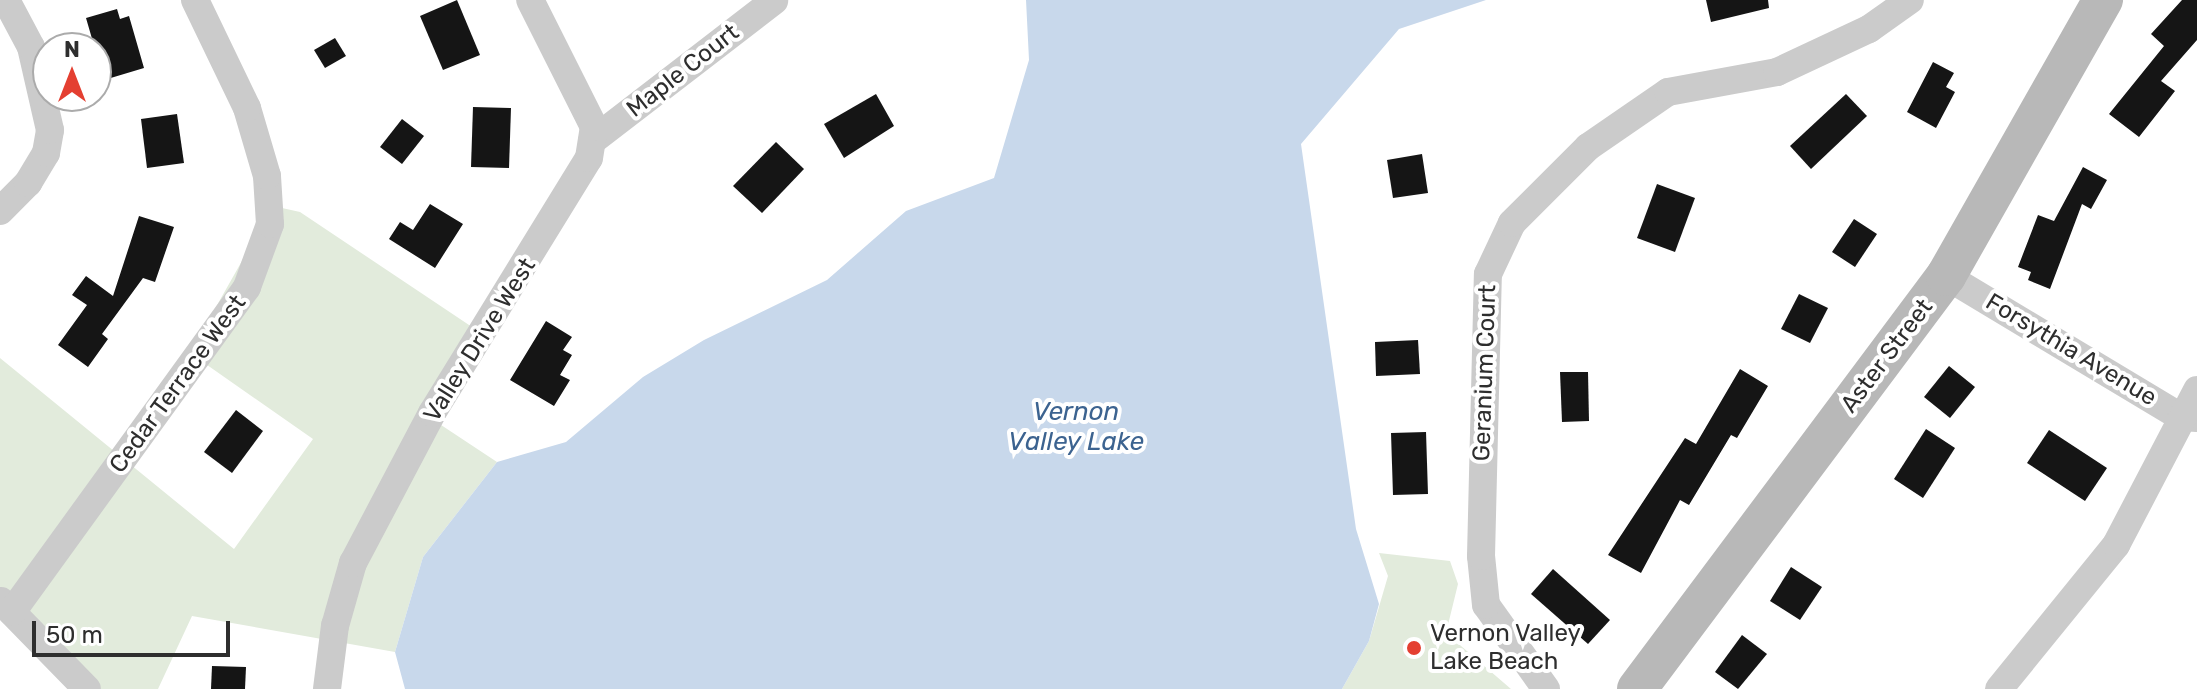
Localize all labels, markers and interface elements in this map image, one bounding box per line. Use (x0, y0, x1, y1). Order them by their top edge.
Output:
street label: Maple Court (621, 18, 745, 124)
north arrow (32, 32, 112, 112)
text: N (64, 36, 80, 63)
street label: Valley Drive West (418, 252, 542, 428)
street label: Geranium Court (1468, 284, 1502, 462)
street label: Forsythia Avenue (1980, 288, 2162, 412)
street label: Cedar Terrace West (103, 289, 253, 479)
street label: Aster Street (1835, 293, 1939, 419)
water label: Vernon Valley Lake (1008, 396, 1144, 458)
scale bar (36, 605, 234, 655)
place label: Vernon Valley Lake Beach (1430, 620, 1581, 676)
text: 50 m (46, 621, 103, 649)
marker: Vernon Valley Lake Beach (1405, 639, 1423, 657)

